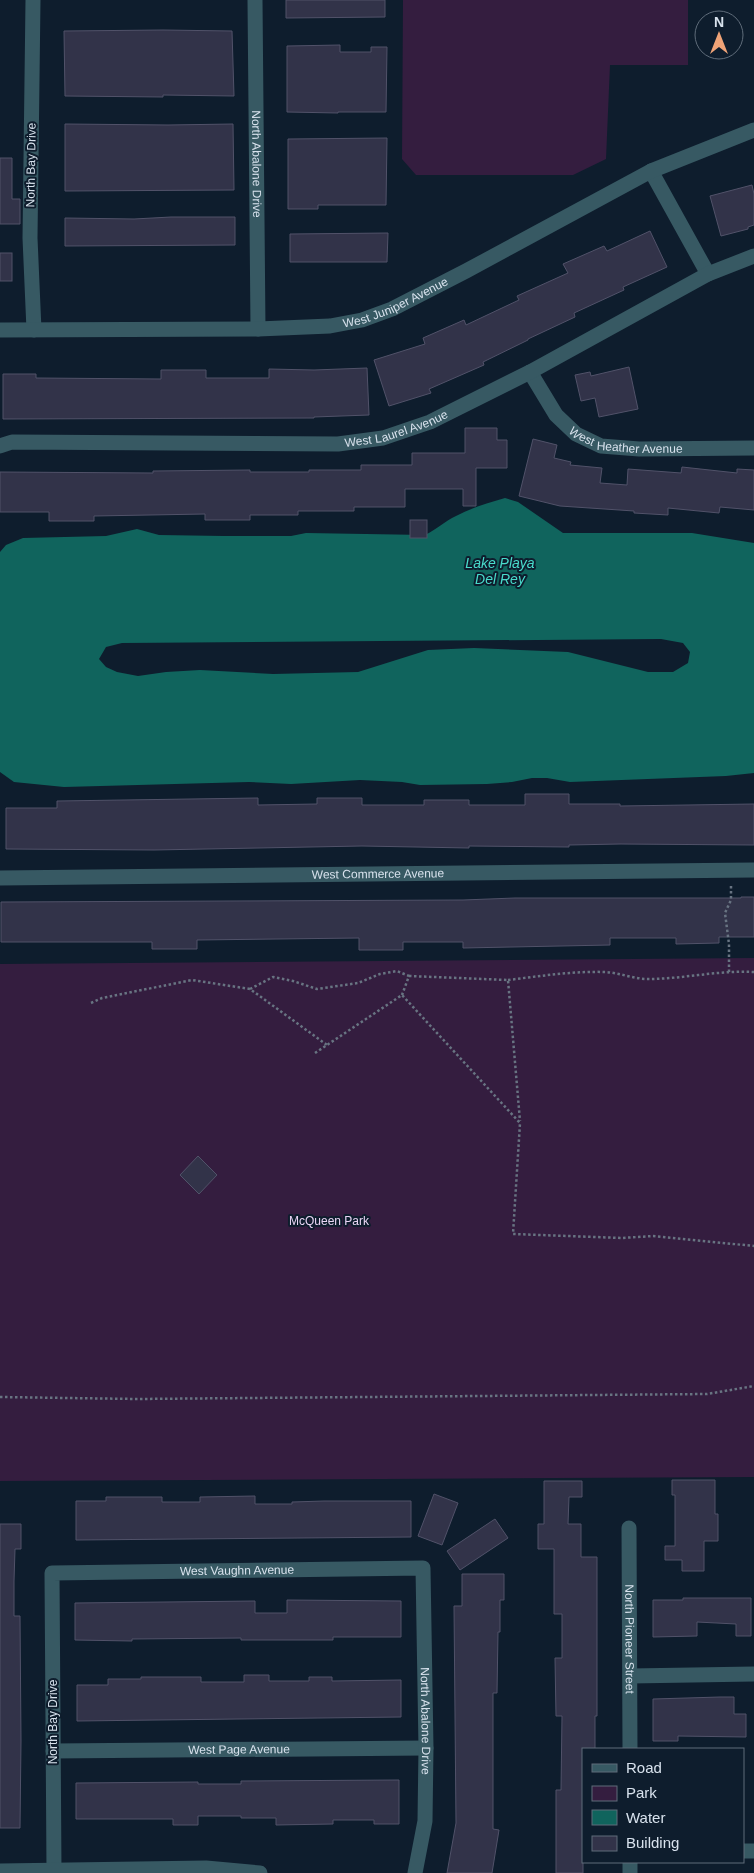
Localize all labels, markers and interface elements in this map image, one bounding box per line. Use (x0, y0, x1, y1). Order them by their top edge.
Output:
north arrow (694, 10, 744, 60)
text: N (714, 14, 724, 30)
street label: North Abalone Drive (249, 110, 264, 218)
street label: North Bay Drive (23, 122, 39, 207)
street label: West Juniper Avenue (342, 274, 451, 330)
street label: West Laurel Avenue (344, 407, 450, 450)
street label: West Heather Avenue (566, 424, 683, 456)
water label: Lake Playa Del Rey (465, 555, 535, 587)
street label: West Commerce Avenue (312, 866, 445, 882)
park label: McQueen Park (289, 1214, 370, 1228)
street label: West Vaughn Avenue (180, 1563, 295, 1578)
street label: North Pioneer Street (622, 1584, 637, 1694)
street label: North Abalone Drive (418, 1667, 433, 1775)
street label: North Bay Drive (46, 1679, 60, 1764)
street label: West Page Avenue (188, 1742, 290, 1757)
legend (582, 1748, 744, 1863)
text: Road (626, 1759, 662, 1776)
text: Park (626, 1784, 657, 1801)
text: Water (626, 1809, 665, 1826)
text: Building (626, 1834, 679, 1851)

